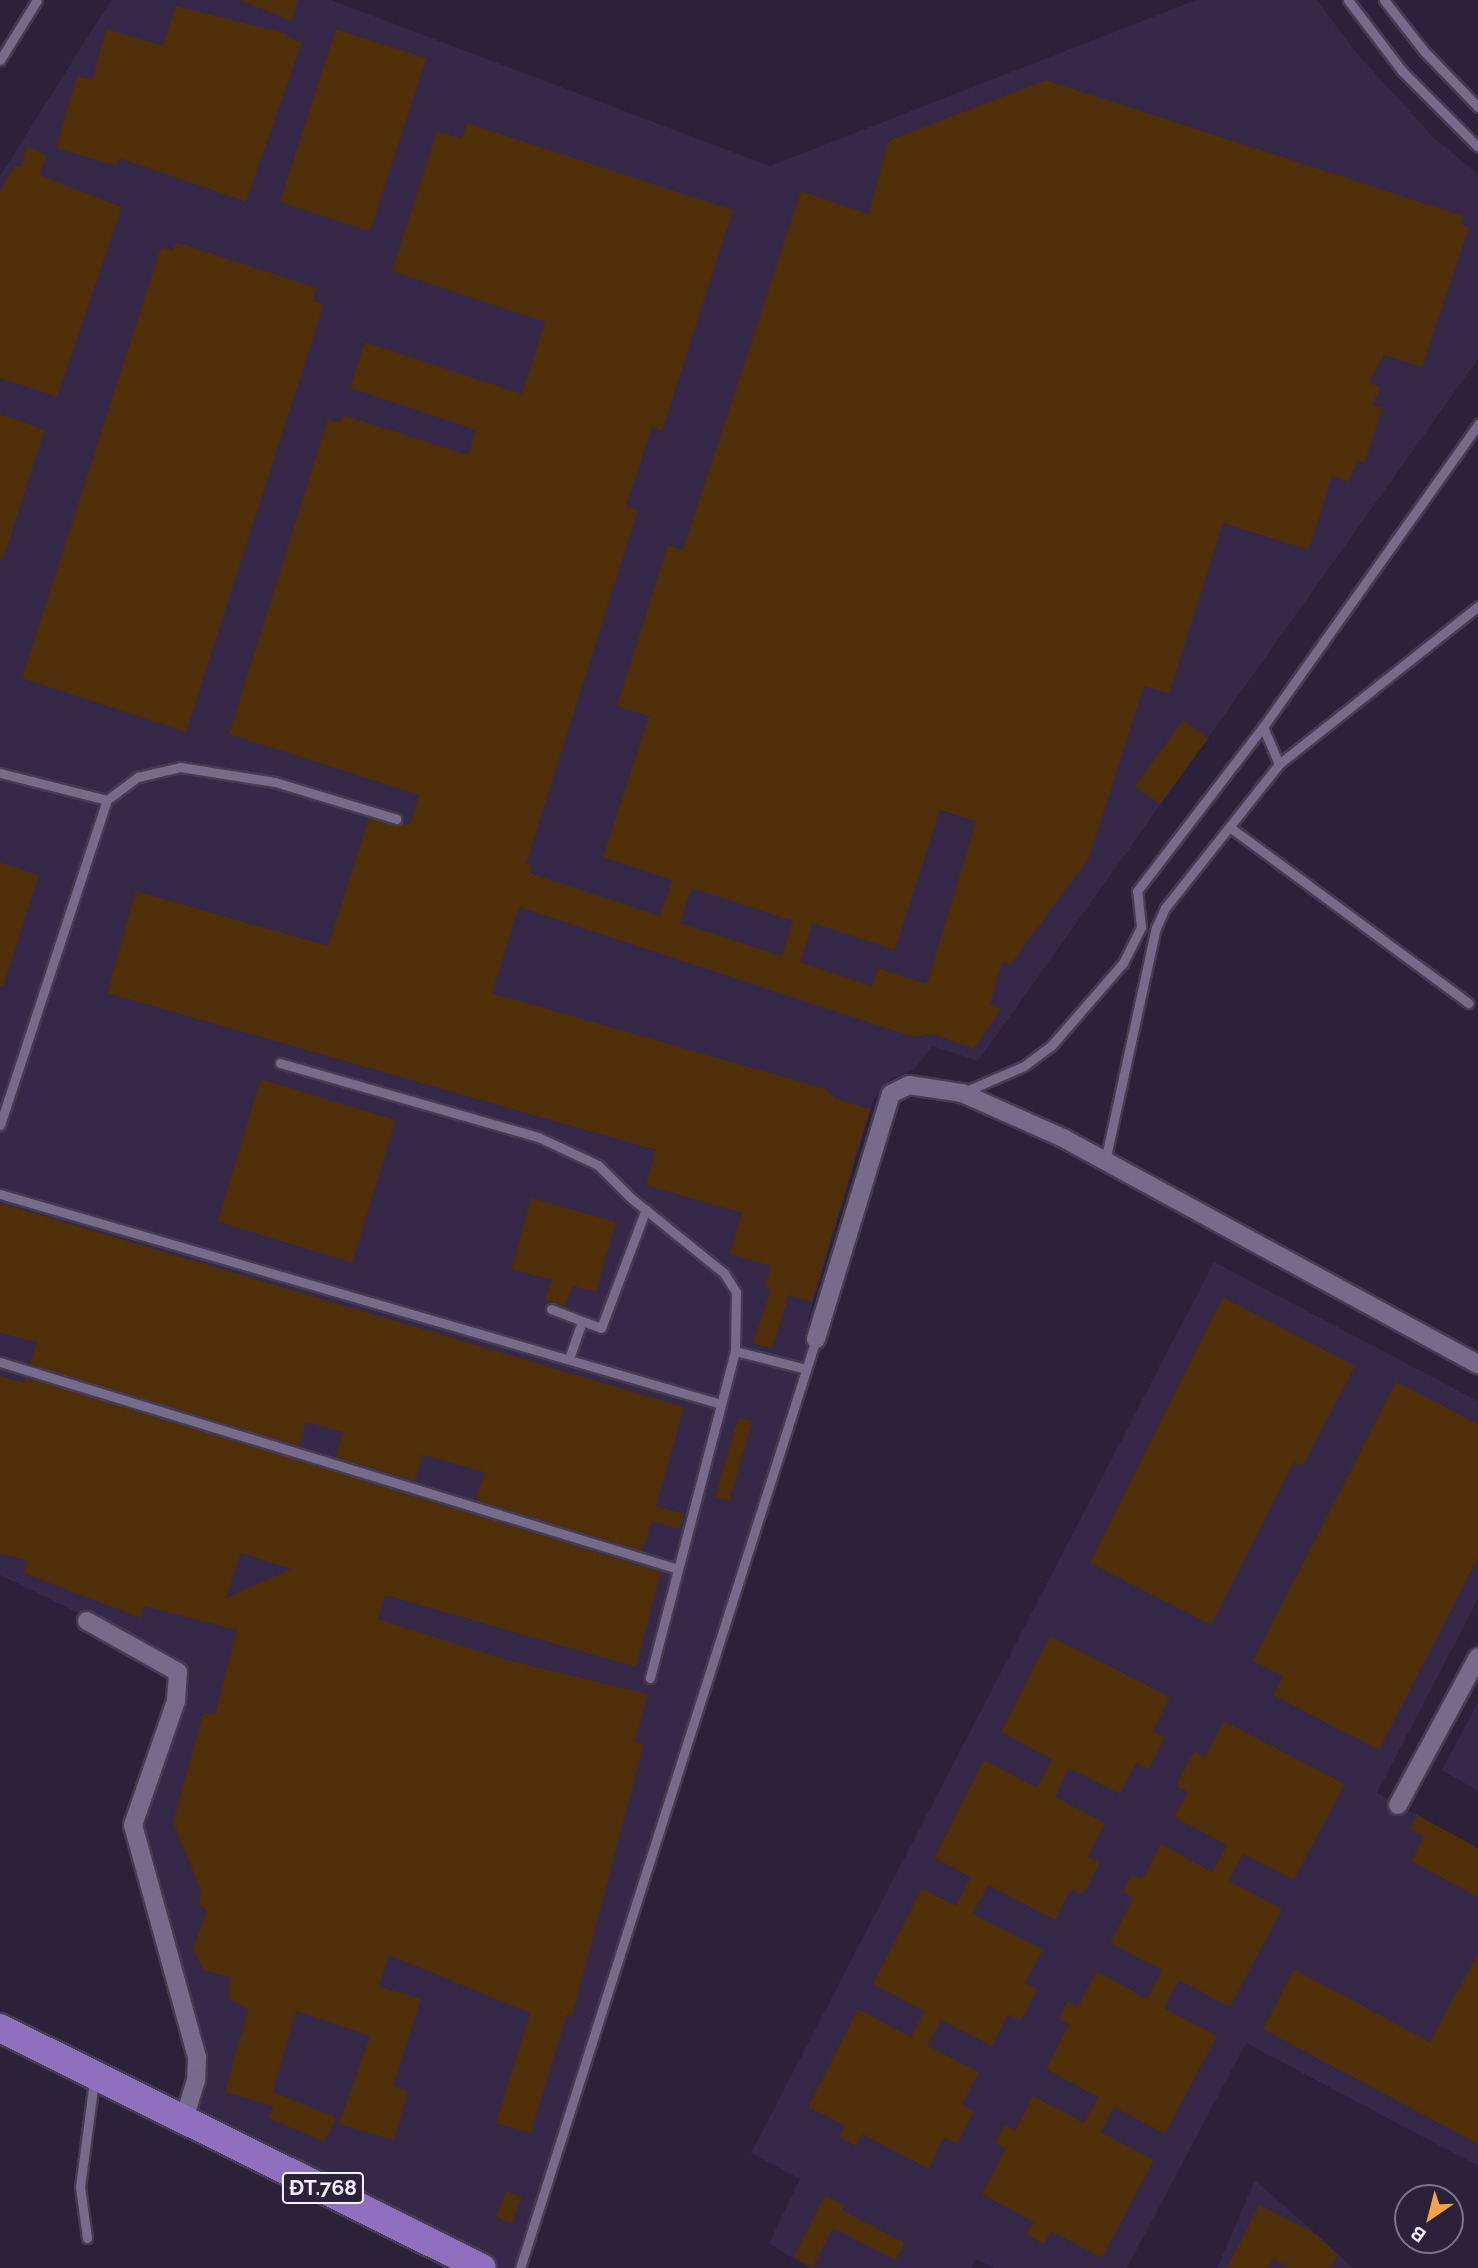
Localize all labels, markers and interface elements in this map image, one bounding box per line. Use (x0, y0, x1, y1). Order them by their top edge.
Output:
road number: ĐT.768 (281, 2170, 365, 2206)
north arrow (1394, 2184, 1464, 2254)
text: B (1407, 2222, 1430, 2247)

